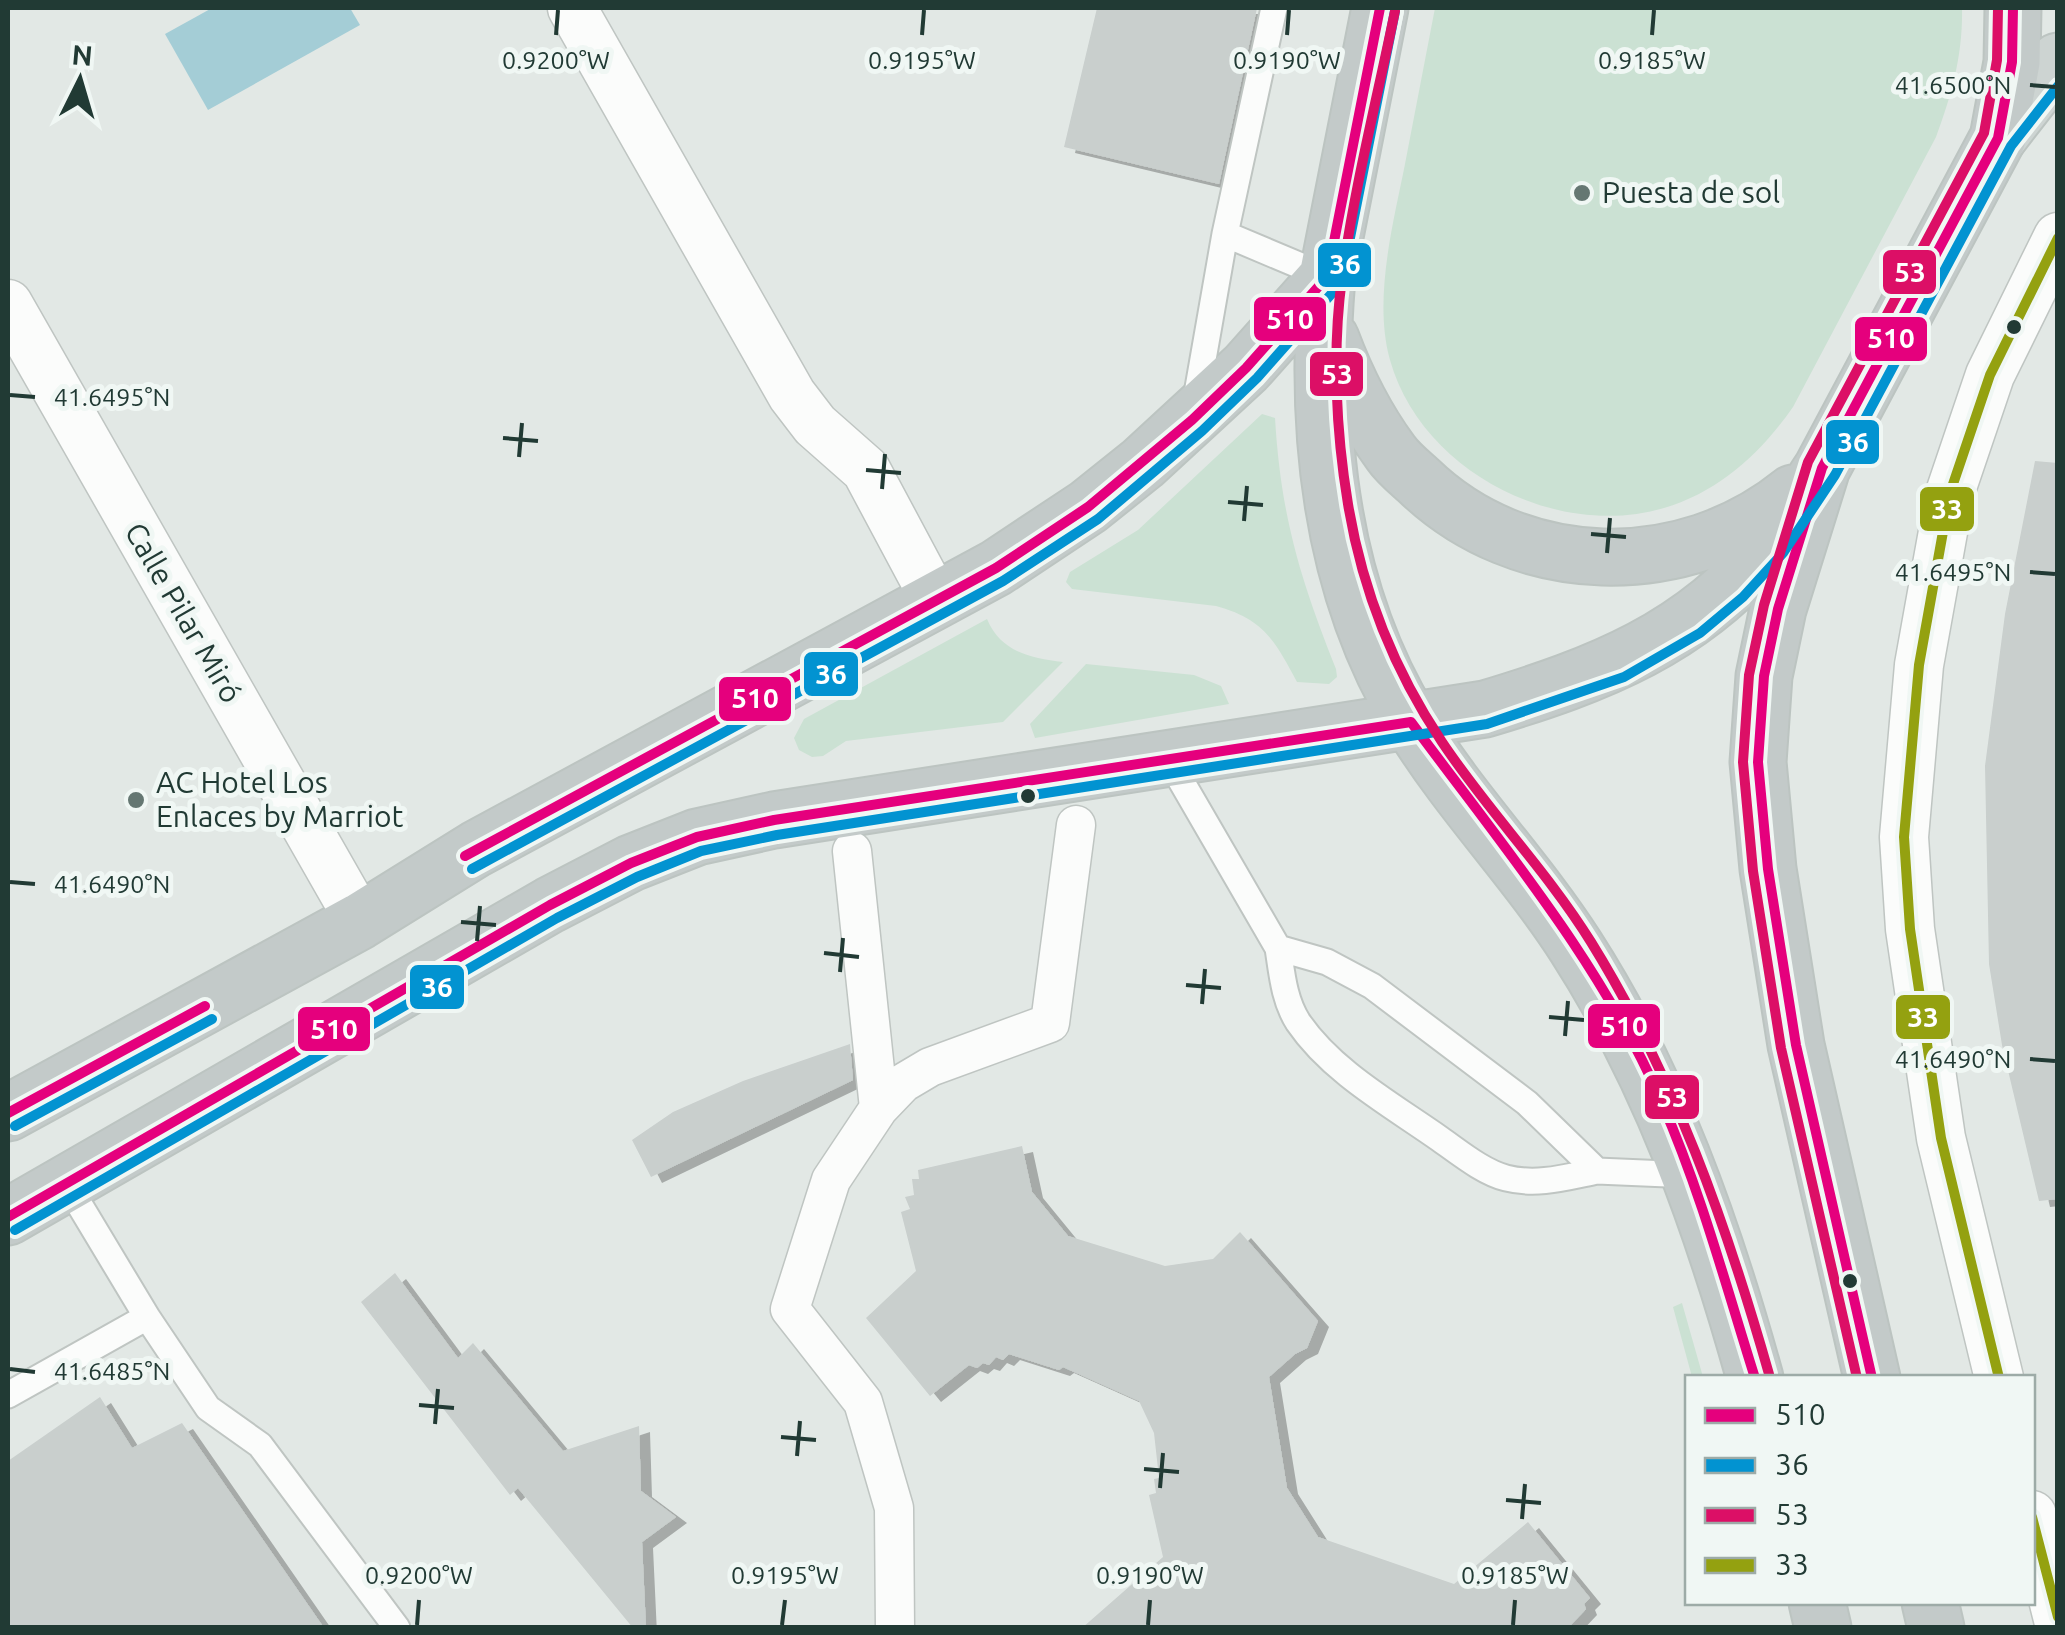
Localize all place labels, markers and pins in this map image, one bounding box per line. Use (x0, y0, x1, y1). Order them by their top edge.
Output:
place label: Puesta de sol (1602, 175, 1780, 209)
marker: Puesta de sol (1571, 182, 1593, 204)
unlabelled marker (2004, 317, 2024, 337)
place label: AC Hotel Los Enlaces by Marriot (156, 765, 403, 833)
unlabelled marker (1018, 786, 1038, 806)
marker: AC Hotel Los Enlaces by Marriot (125, 789, 147, 811)
unlabelled marker (1840, 1271, 1860, 1291)

